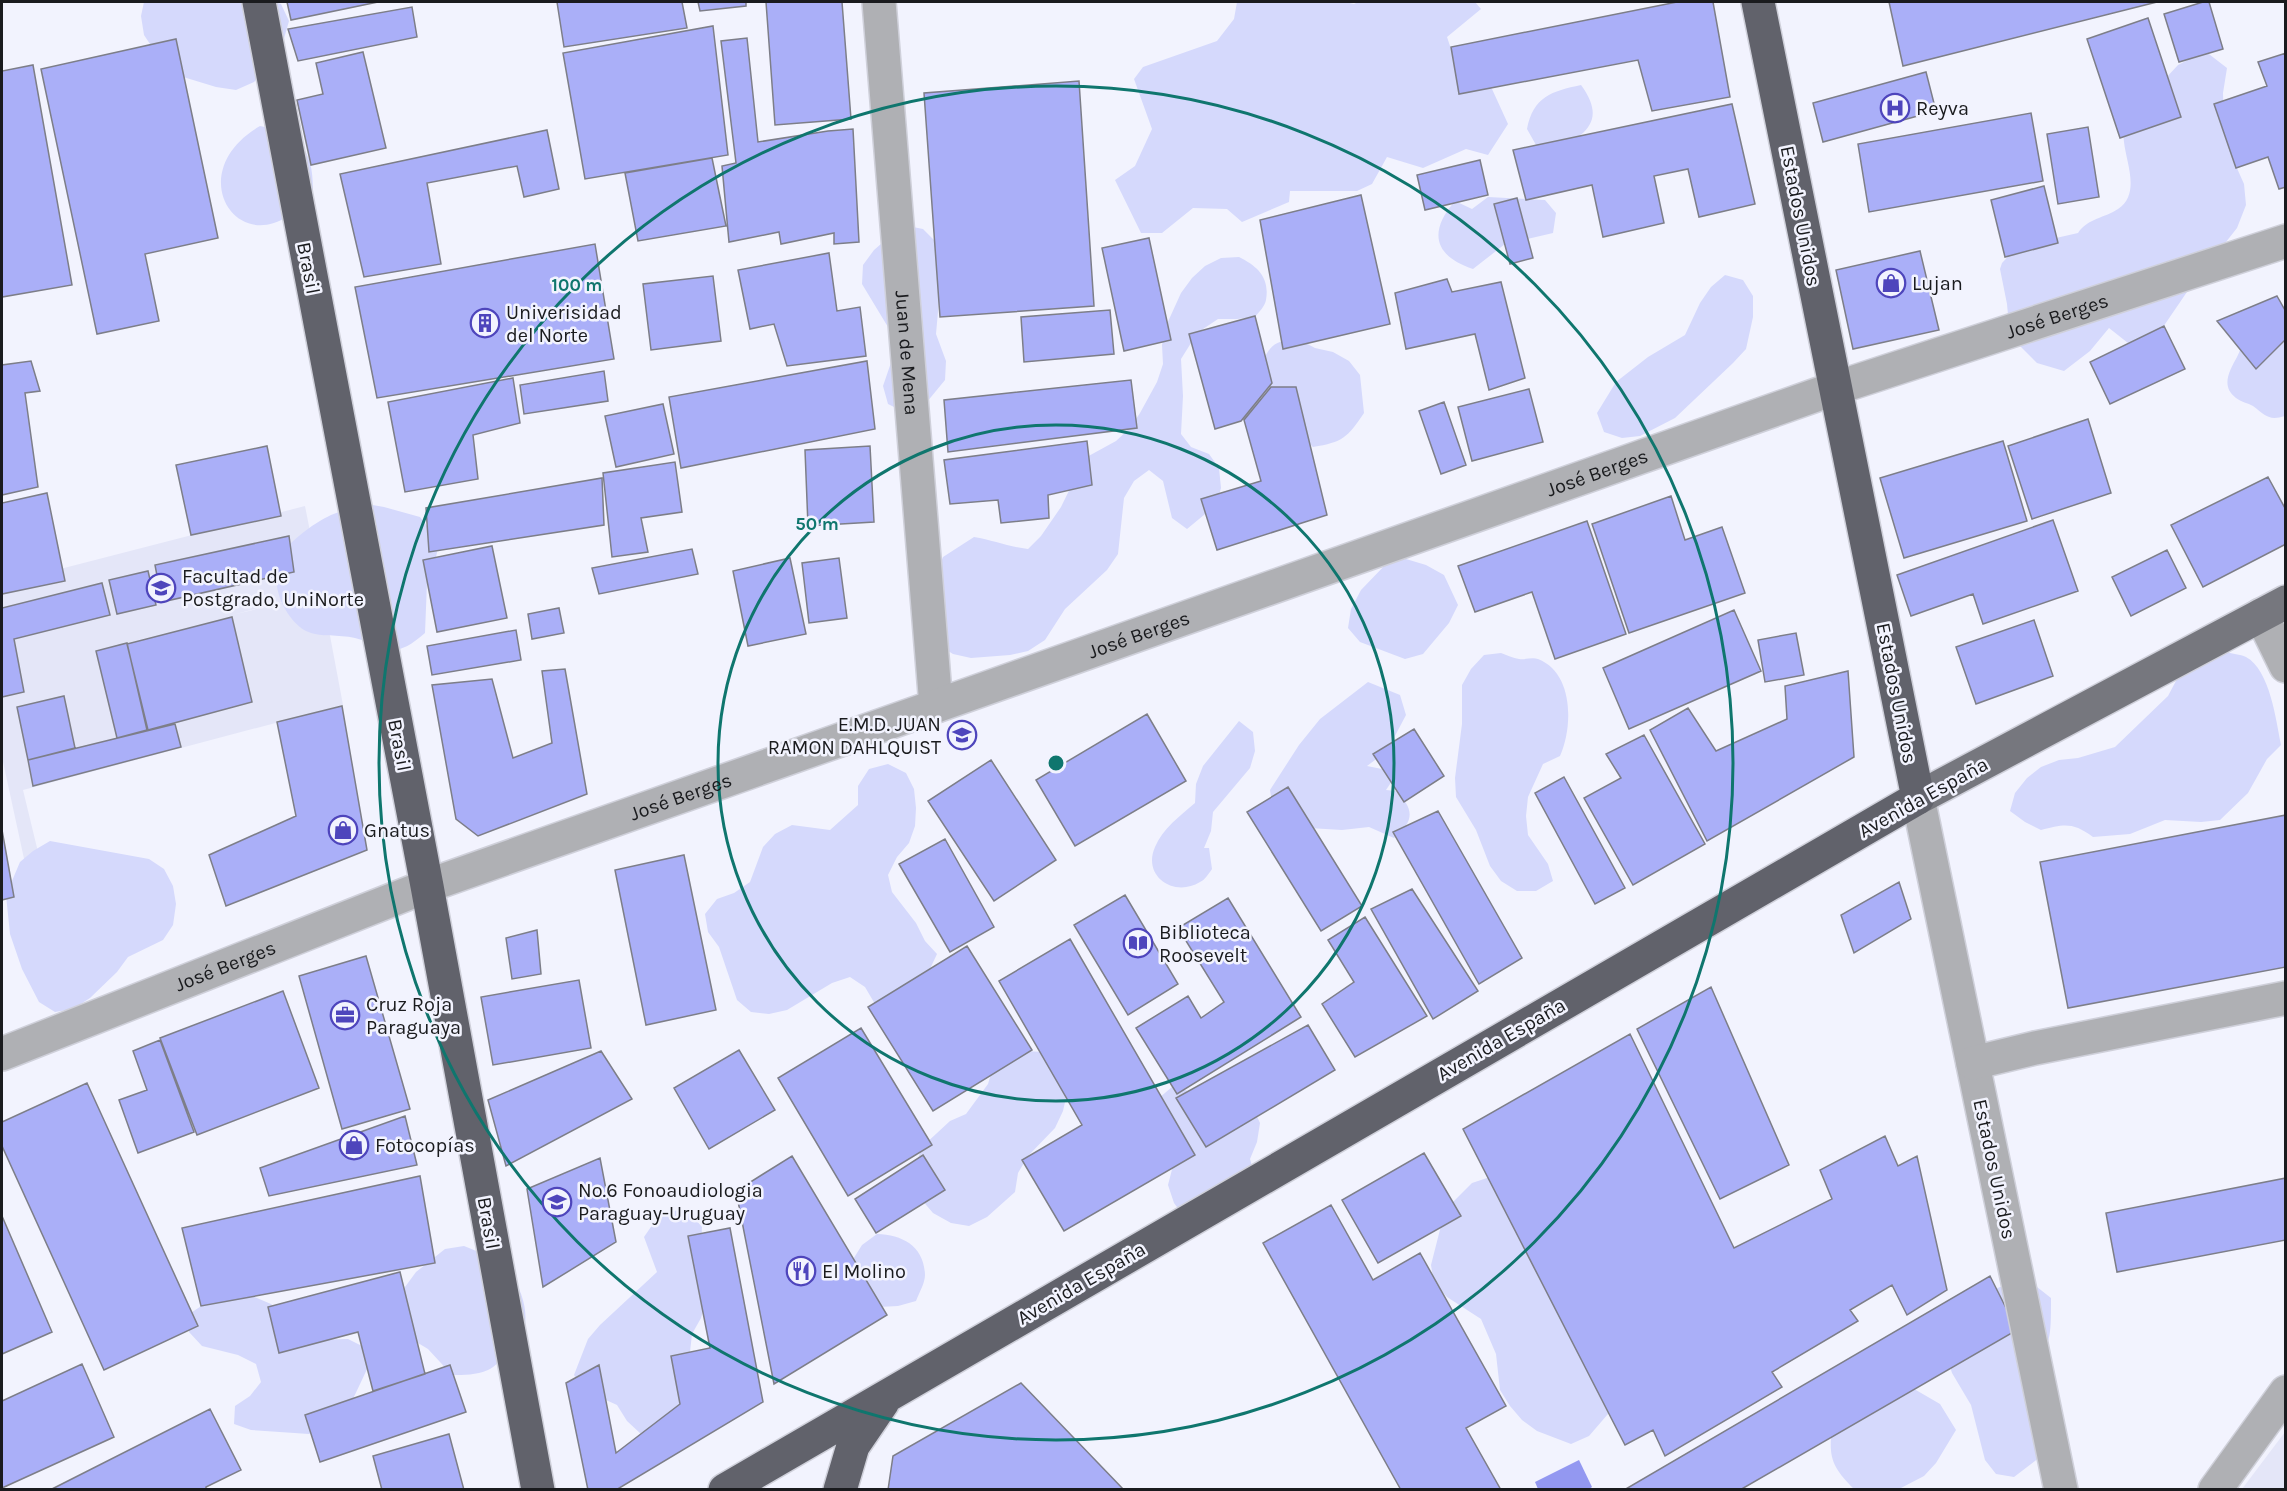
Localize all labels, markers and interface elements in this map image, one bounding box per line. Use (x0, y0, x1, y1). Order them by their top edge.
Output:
hospital icon: Reyva (1879, 92, 1911, 124)
place label: Reyva (1916, 97, 1969, 120)
street label: Estados Unidos (1776, 144, 1825, 288)
street label: Brasil (292, 240, 325, 296)
shop icon: Lujan (1875, 267, 1907, 299)
place label: Lujan (1912, 272, 1963, 295)
text: 100 m (552, 274, 602, 296)
street label: José Berges (2003, 289, 2111, 344)
street label: Juan de Mena (890, 290, 923, 416)
place label: Univerisidad del Norte (506, 301, 622, 347)
building icon: Univerisidad del Norte (469, 307, 501, 339)
street label: José Berges (1543, 444, 1651, 501)
text: 50 m (795, 513, 839, 535)
place label: Facultad de Postgrado, UniNorte (182, 565, 364, 611)
school or university icon: Facultad de Postgrado, UniNorte (145, 572, 177, 604)
street label: José Berges (1085, 606, 1193, 663)
street label: Estados Unidos (1872, 621, 1921, 765)
place label: E.M.D. JUAN RAMON DAHLQUIST (768, 713, 941, 759)
street label: Brasil (383, 717, 416, 773)
school or university icon: E.M.D. JUAN RAMON DAHLQUIST (946, 719, 978, 751)
street label: Avenida España (1854, 752, 1992, 843)
centre of rings (1046, 753, 1066, 773)
street label: José Berges (627, 768, 735, 825)
shop icon: Gnatus (327, 814, 359, 846)
place label: Gnatus (364, 819, 430, 842)
place label: Biblioteca Roosevelt (1159, 921, 1251, 967)
library icon: Biblioteca Roosevelt (1122, 927, 1154, 959)
street label: José Berges (172, 936, 279, 996)
place label: Cruz Roja Paraguaya (366, 993, 461, 1039)
street label: Avenida España (1433, 993, 1570, 1086)
office icon: Cruz Roja Paraguaya (329, 999, 361, 1031)
street label: Estados Unidos (1968, 1097, 2021, 1241)
shop icon: Fotocopías (338, 1129, 370, 1161)
place label: Fotocopías (375, 1134, 475, 1157)
place label: No.6 Fonoaudiologia Paraguay-Uruguay (578, 1179, 763, 1225)
school or university icon: No.6 Fonoaudiologia Paraguay-Uruguay (541, 1186, 573, 1218)
street label: Brasil (473, 1195, 504, 1251)
street label: Avenida España (1013, 1237, 1150, 1330)
restaurant icon: El Molino (785, 1255, 817, 1287)
place label: El Molino (822, 1260, 906, 1283)

